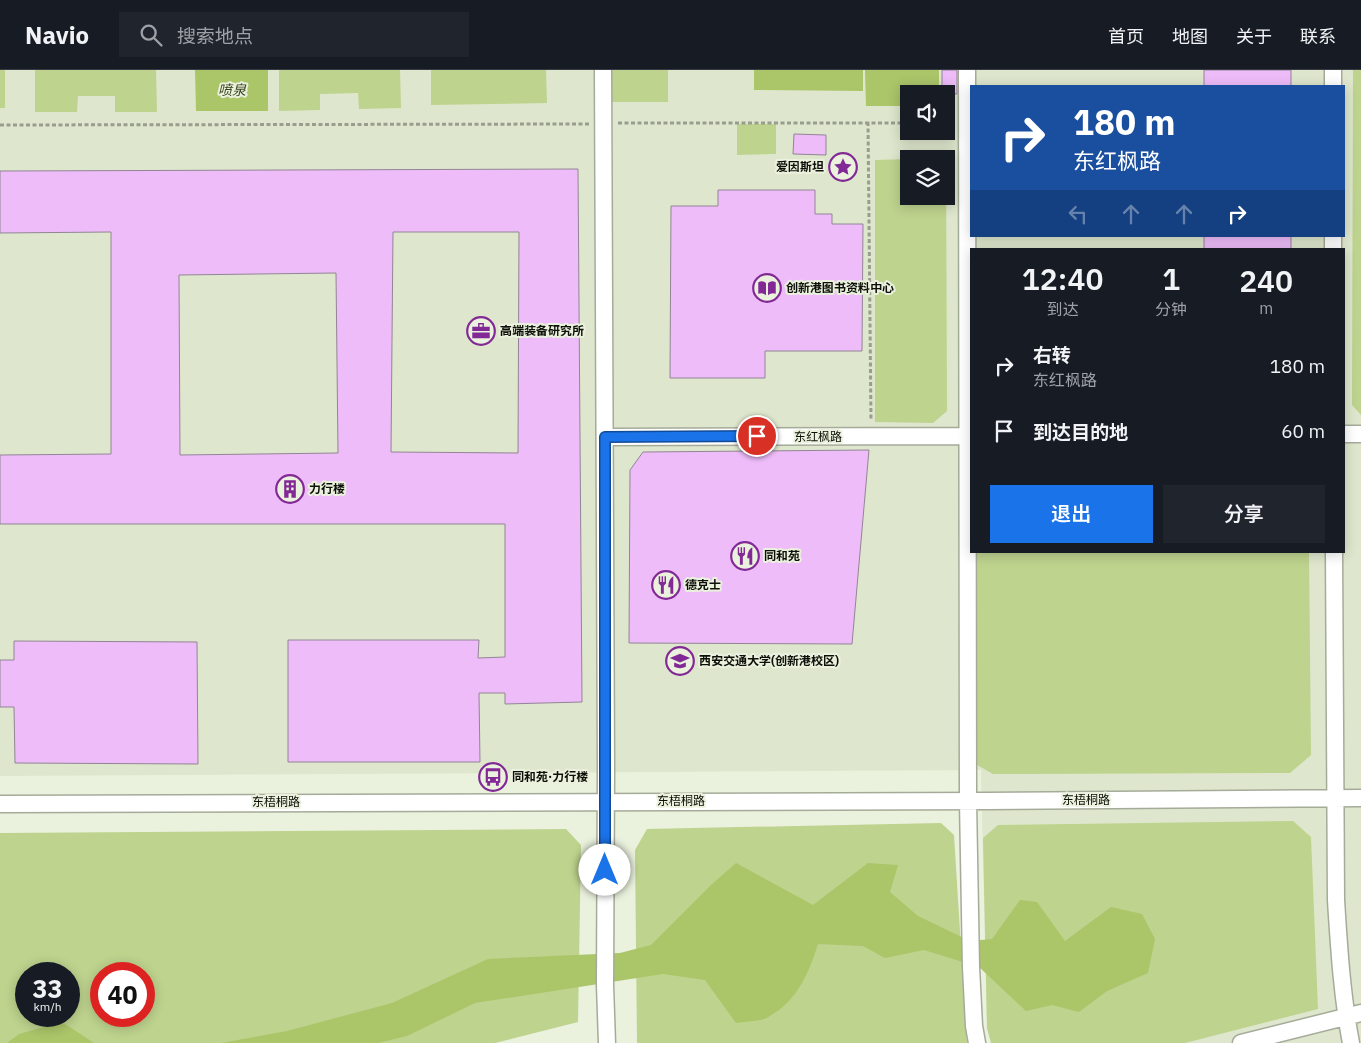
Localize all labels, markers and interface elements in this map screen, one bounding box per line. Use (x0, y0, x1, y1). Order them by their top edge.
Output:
search box (119, 12, 469, 57)
text: Navio (25, 19, 89, 51)
icon: search (137, 21, 165, 49)
text: 搜索地点 (177, 24, 253, 48)
text: 首页 (1108, 25, 1144, 48)
text: 地图 (1172, 25, 1208, 48)
text: 关于 (1236, 25, 1272, 48)
text: 联系 (1300, 25, 1336, 48)
water label: 喷泉 (218, 81, 247, 99)
map controls (900, 85, 955, 205)
button: sound (900, 85, 955, 140)
text: 180 m (1073, 99, 1176, 145)
icon: right (990, 105, 1055, 170)
text: 东红枫路 (1073, 146, 1161, 175)
button: layers (900, 150, 955, 205)
place icon: 爱因斯坦 (828, 152, 858, 182)
place label: 爱因斯坦 (776, 159, 824, 174)
icon: left (1064, 200, 1092, 228)
icon: ahead (1117, 200, 1145, 228)
icon: ahead (1170, 200, 1198, 228)
icon: right (1223, 200, 1251, 228)
text: 12:40 (1022, 259, 1103, 298)
text: 1 (1162, 259, 1180, 298)
text: 240 (1239, 261, 1293, 300)
library icon: 创新港图书资料中心 (752, 273, 782, 303)
place label: 创新港图书资料中心 (786, 280, 894, 295)
text: m (1259, 298, 1273, 318)
text: 到达 (1047, 299, 1079, 319)
text: 分钟 (1155, 299, 1187, 319)
office icon: 高端装备研究所 (466, 316, 496, 346)
place label: 高端装备研究所 (500, 323, 584, 338)
text: 右转 (1033, 343, 1071, 367)
icon: right (990, 352, 1018, 380)
text: 180 m (1270, 354, 1325, 378)
text: 东红枫路 (1033, 370, 1097, 390)
pin (736, 415, 778, 457)
icon: arrive (990, 417, 1018, 445)
text: 60 m (1281, 419, 1325, 443)
text: 到达目的地 (1033, 420, 1128, 444)
icon: arrive (743, 422, 771, 450)
street label: 东红枫路 (794, 429, 842, 444)
building icon: 力行楼 (275, 474, 305, 504)
place label: 力行楼 (309, 481, 345, 496)
button: 退出 (990, 485, 1153, 543)
button: 分享 (1163, 485, 1325, 543)
restaurant icon: 同和苑 (730, 541, 760, 571)
place label: 同和苑 (764, 548, 800, 563)
restaurant icon: 德克士 (651, 570, 681, 600)
place label: 德克士 (685, 577, 721, 592)
school or university icon: 西安交通大学(创新港校区) (665, 646, 695, 676)
place label: 西安交通大学(创新港校区) (699, 653, 839, 668)
bus stop icon: 同和苑·力行楼 (478, 762, 508, 792)
place label: 同和苑·力行楼 (512, 769, 588, 784)
street label: 东梧桐路 (1062, 792, 1110, 807)
street label: 东梧桐路 (657, 793, 705, 808)
street label: 东梧桐路 (252, 794, 300, 809)
position arrow (578, 843, 630, 895)
speed limit sign: 40 (90, 962, 155, 1027)
text: 33 (32, 972, 63, 1005)
text: km/h (33, 999, 62, 1014)

